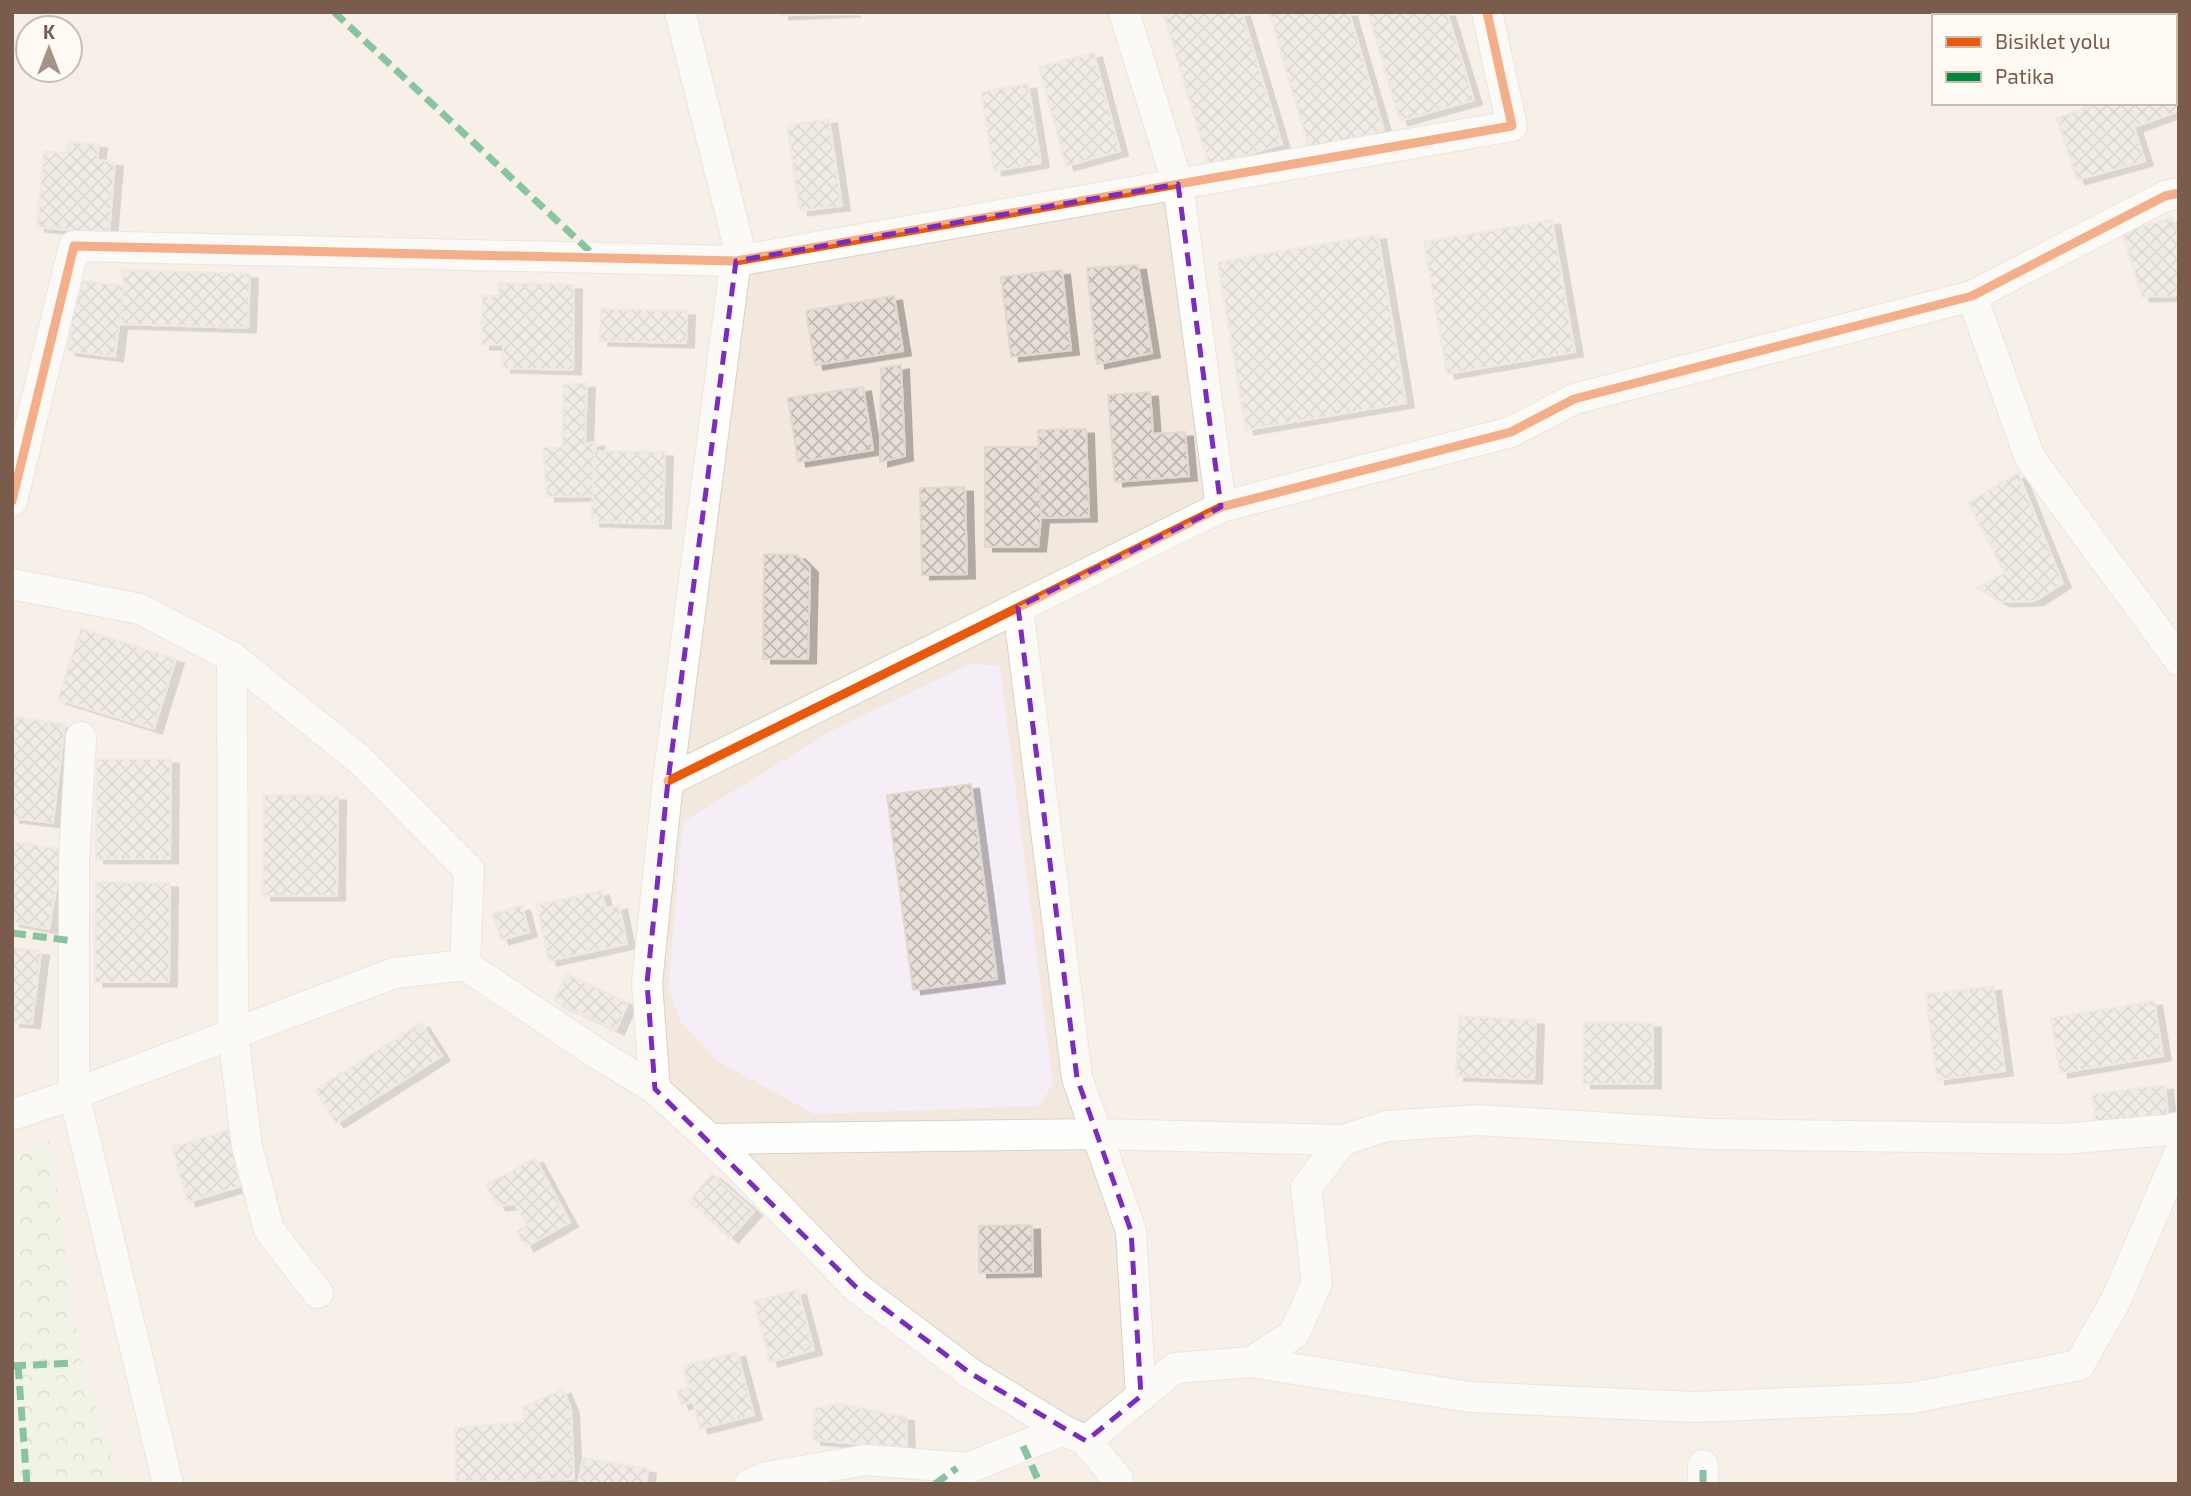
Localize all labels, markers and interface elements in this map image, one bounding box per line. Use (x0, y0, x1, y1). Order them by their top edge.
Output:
north arrow (14, 14, 84, 84)
legend (1932, 14, 2177, 105)
text: K (43, 20, 55, 43)
text: Bisiklet yolu (1995, 28, 2111, 53)
text: Patika (1995, 63, 2054, 88)

